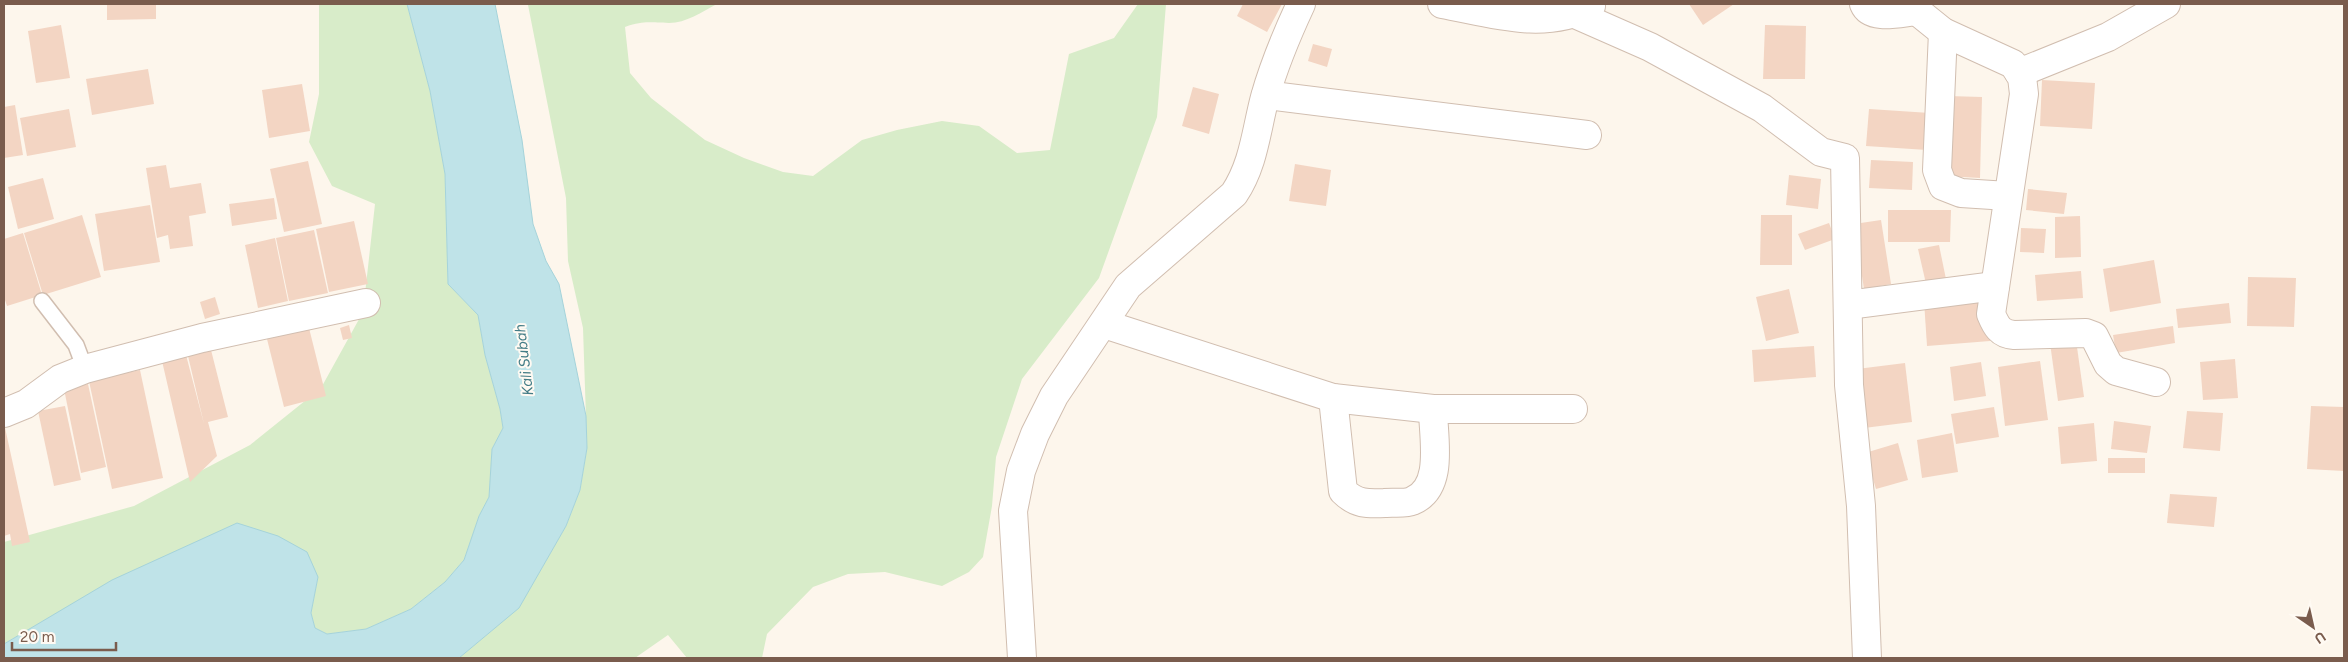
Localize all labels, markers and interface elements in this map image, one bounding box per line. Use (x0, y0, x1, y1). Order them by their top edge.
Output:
water label: Kali Subah (511, 323, 537, 397)
north arrow (2288, 602, 2338, 652)
scale bar (12, 620, 116, 652)
text: 20 m (20, 628, 54, 646)
text: U (2311, 628, 2329, 647)

